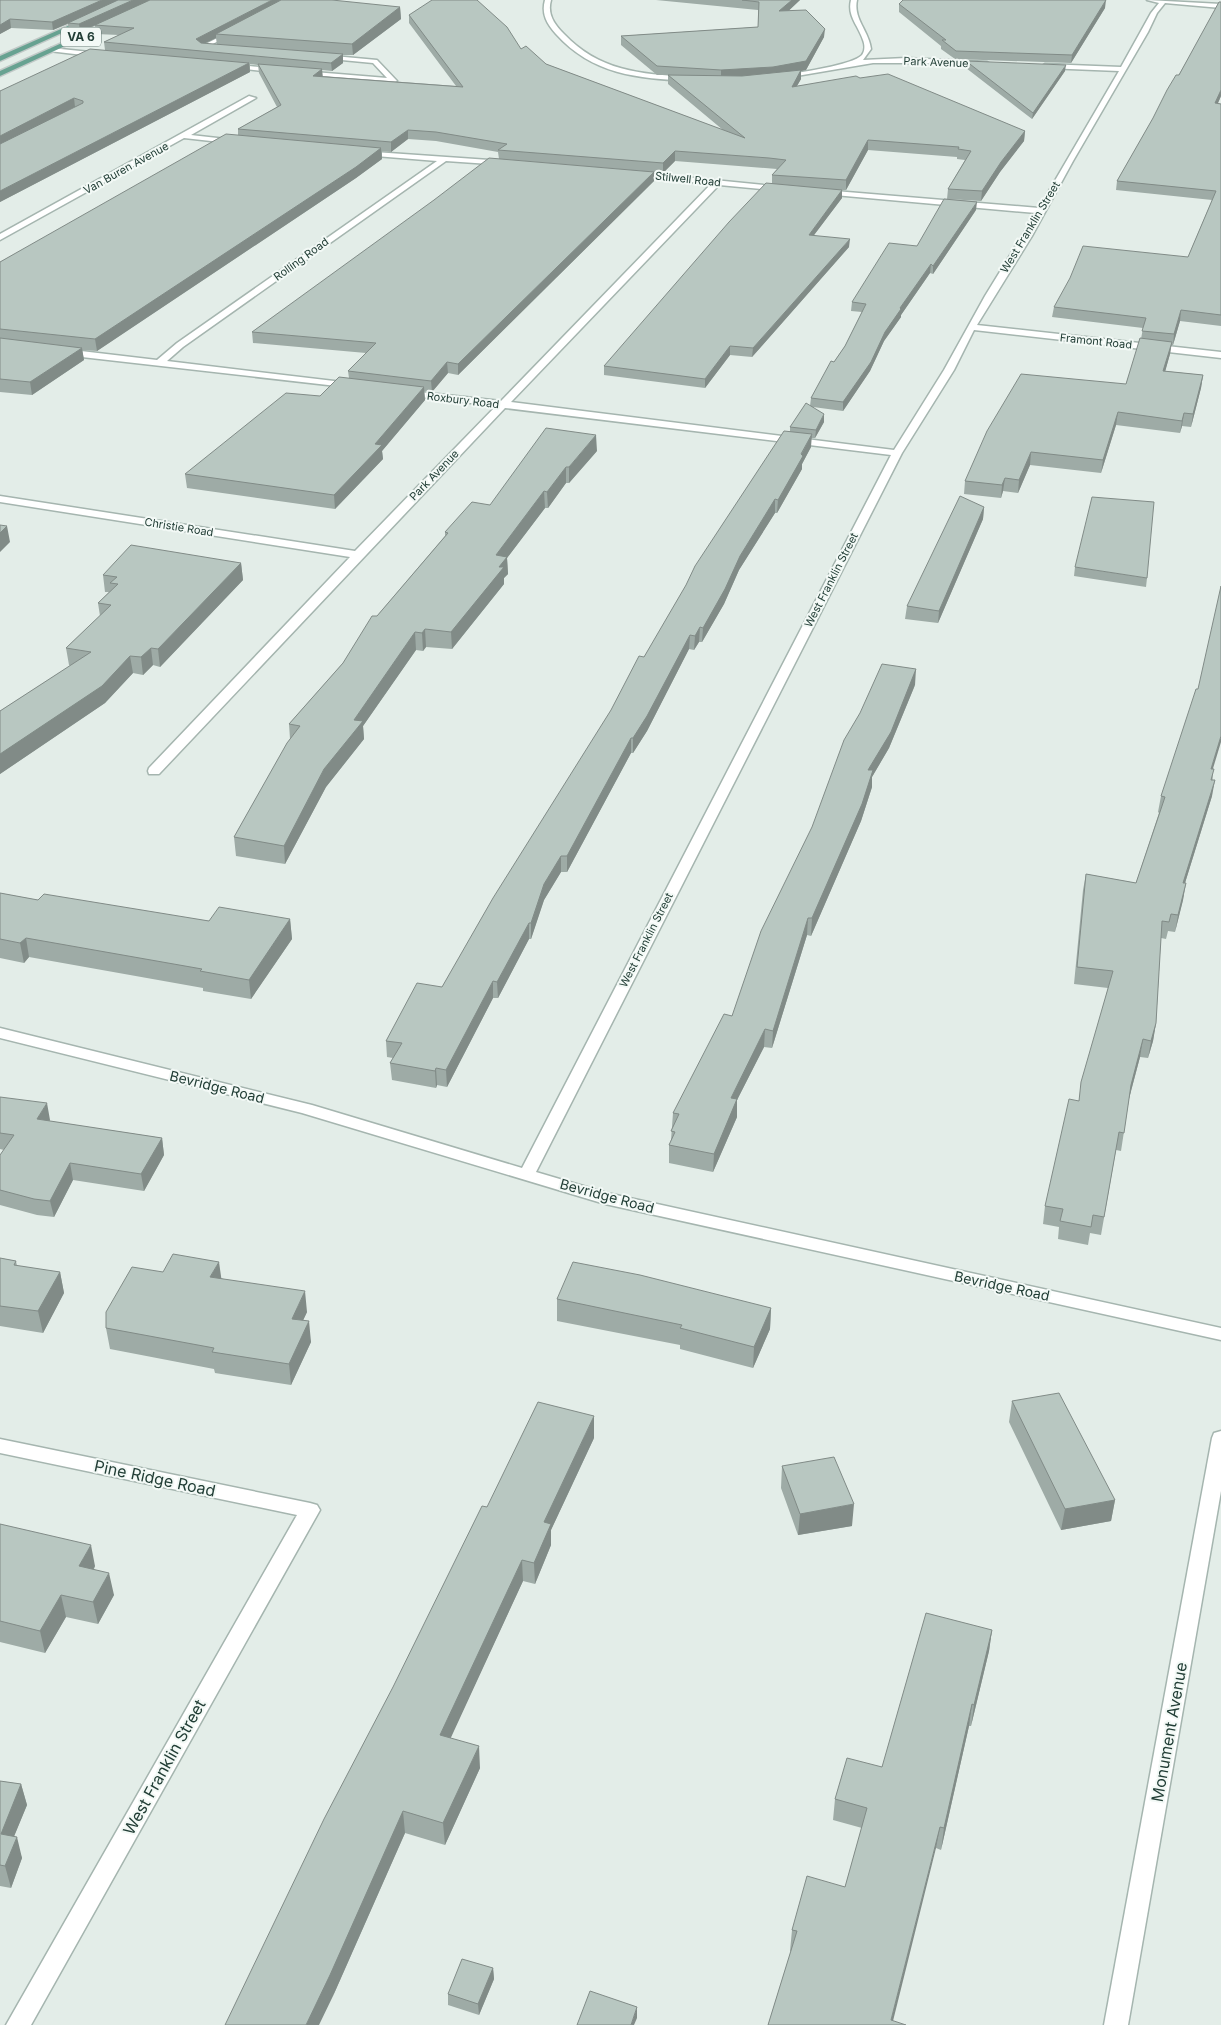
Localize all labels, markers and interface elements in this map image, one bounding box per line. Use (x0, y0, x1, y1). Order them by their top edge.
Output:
road number: VA 6 (61, 28, 101, 46)
street label: Park Avenue (903, 54, 969, 70)
street label: Van Buren Avenue (81, 139, 171, 197)
street label: Stilwell Road (654, 169, 722, 189)
street label: West Franklin Street (997, 178, 1063, 275)
street label: Rolling Road (271, 234, 331, 284)
street label: Framont Road (1059, 330, 1133, 352)
street label: Roxbury Road (426, 389, 500, 411)
street label: Park Avenue (406, 447, 462, 503)
street label: Christie Road (144, 515, 214, 539)
street label: West Franklin Street (801, 530, 861, 630)
street label: West Franklin Street (616, 890, 676, 990)
street label: Bevridge Road (168, 1067, 266, 1106)
street label: Bevridge Road (558, 1175, 656, 1216)
street label: Bevridge Road (953, 1267, 1051, 1304)
street label: Pine Ridge Road (92, 1455, 218, 1501)
street label: Monument Avenue (1147, 1660, 1191, 1804)
street label: West Franklin Street (119, 1696, 209, 1838)

